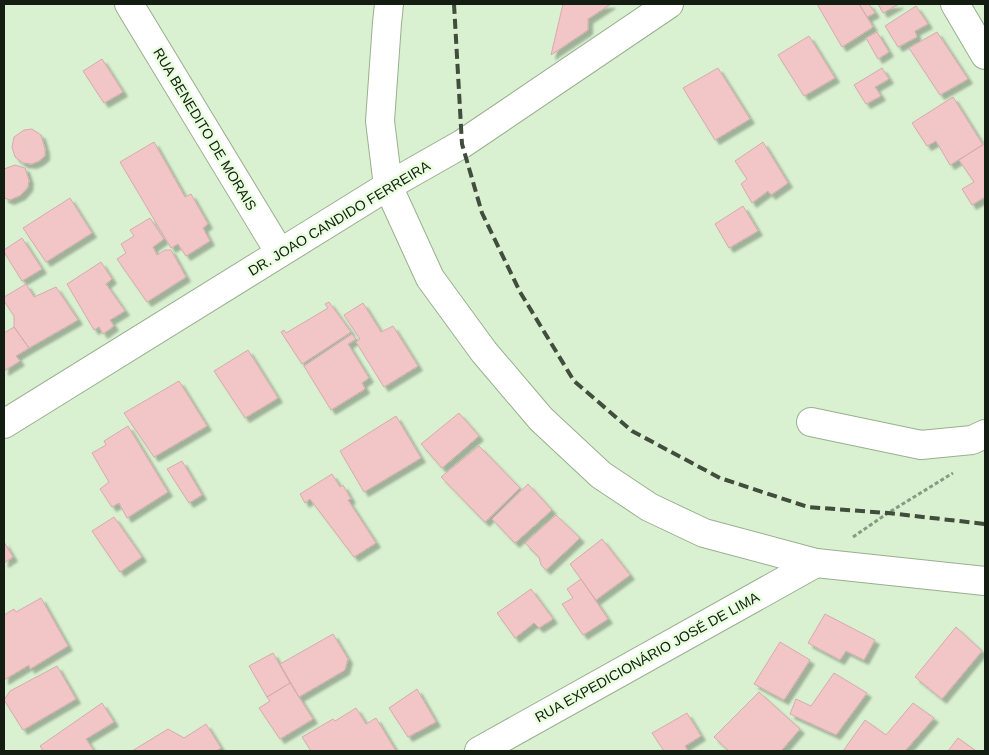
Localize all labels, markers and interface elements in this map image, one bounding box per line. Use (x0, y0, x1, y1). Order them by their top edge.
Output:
street label: RUA BENEDITO DE MORAIS (150, 45, 260, 213)
street label: DR. JOAO CANDIDO FERREIRA (245, 157, 433, 279)
street label: RUA EXPEDICIONÁRIO JOSÉ DE LIMA (532, 588, 762, 725)

